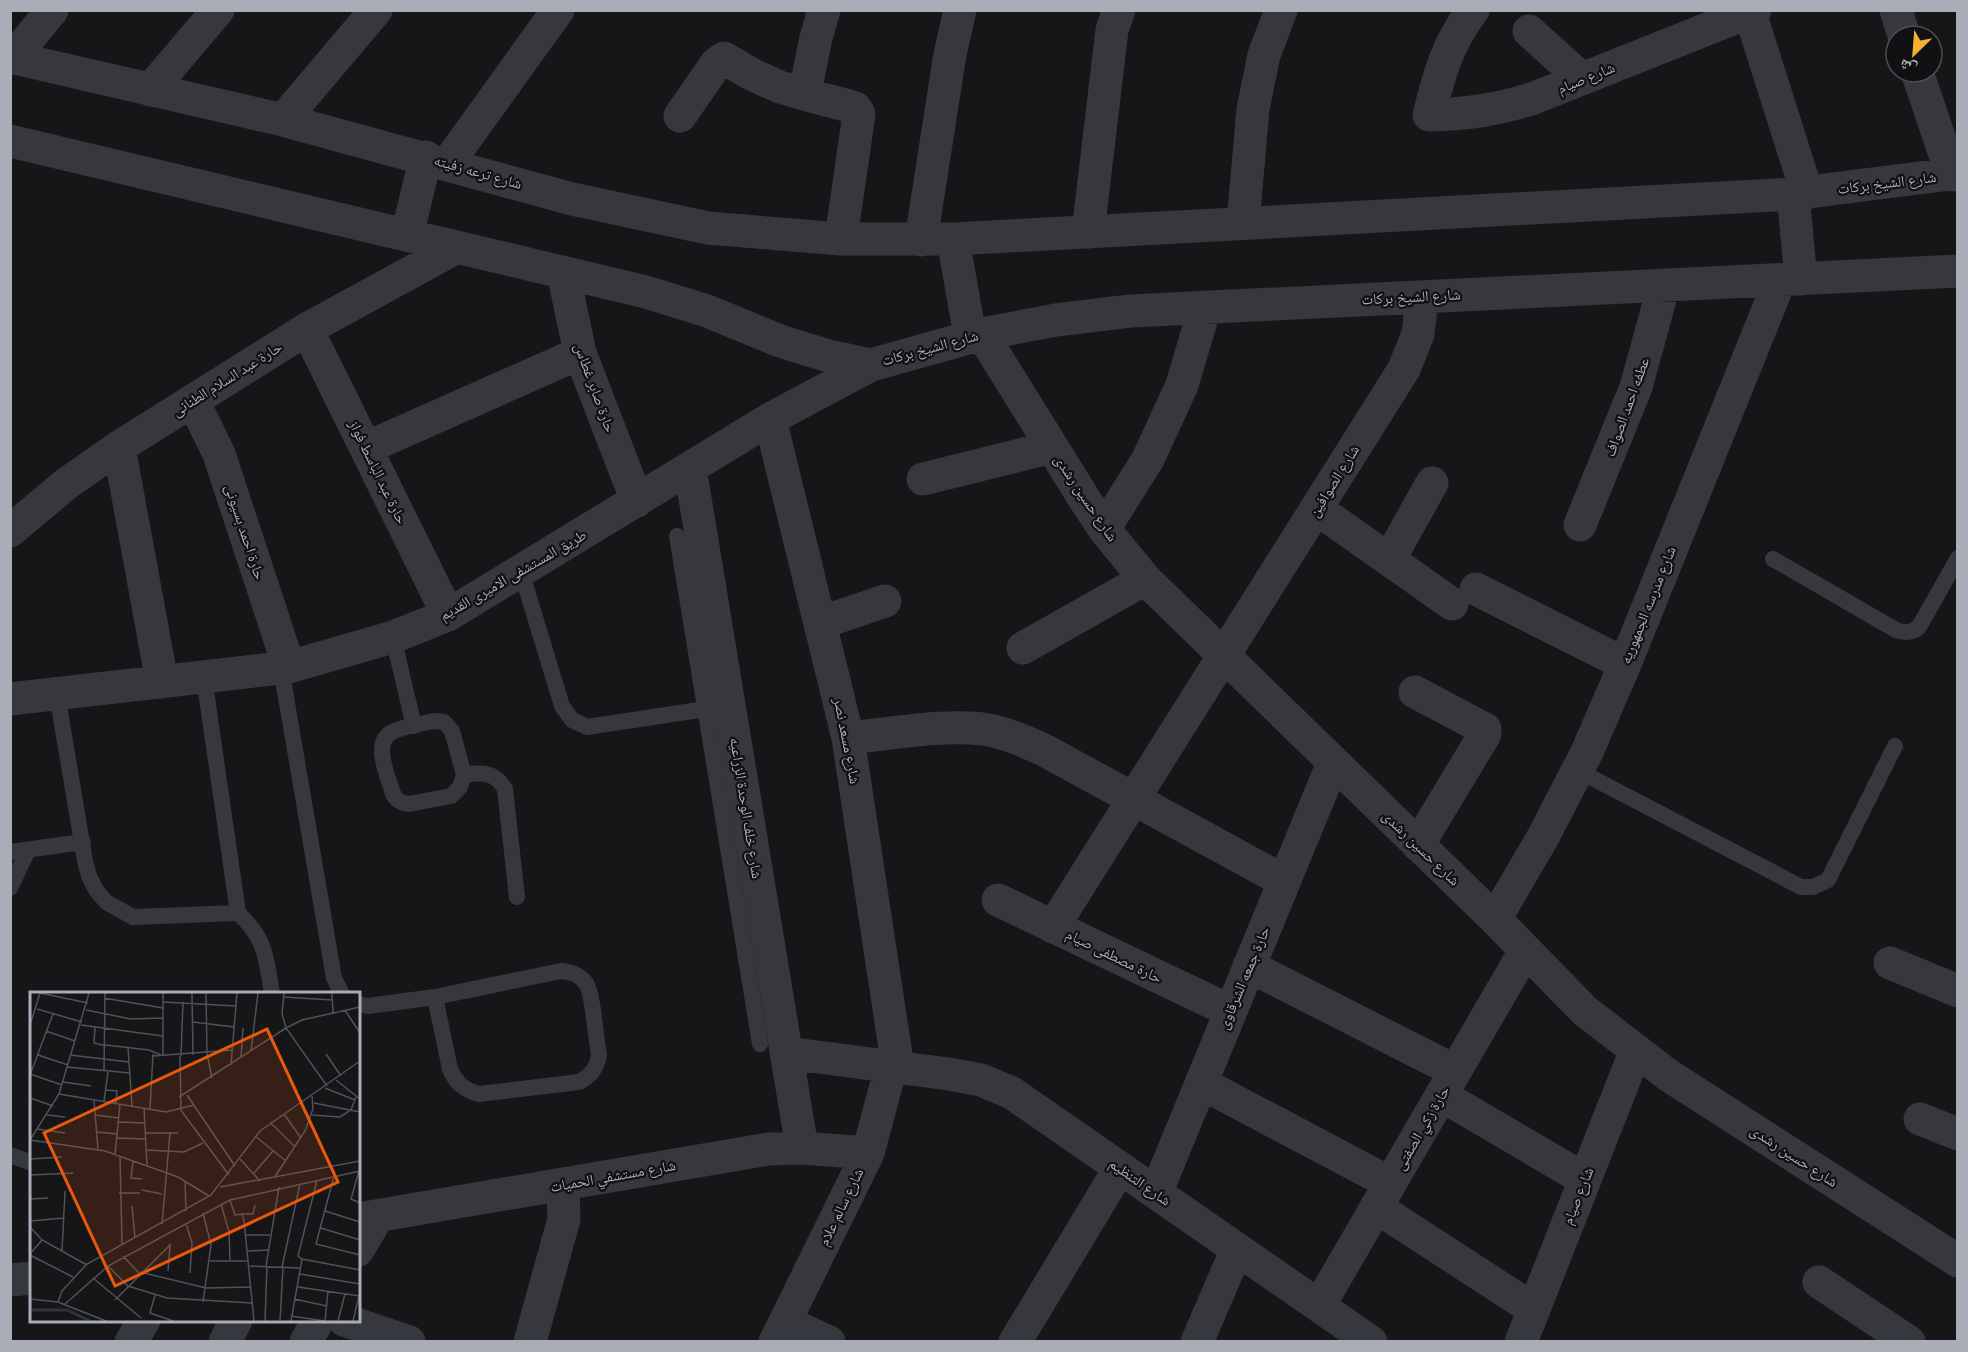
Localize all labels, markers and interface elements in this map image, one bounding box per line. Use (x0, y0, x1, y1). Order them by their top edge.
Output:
north arrow (1884, 24, 1944, 84)
text: ش (1895, 54, 1920, 81)
street label: شارع صيام (1554, 56, 1618, 99)
street label: شارع ترعه زفيته (432, 149, 525, 194)
street label: شارع الشيخ بركات (1836, 166, 1938, 199)
street label: شارع الشيخ بركات (1361, 283, 1461, 310)
street label: شارع الشيخ بركات (879, 325, 981, 371)
street label: حارة عبد السلام الطنانى (168, 336, 286, 421)
street label: حارة صابر غطاس (570, 340, 622, 436)
street label: عطفه احمد الصواف (1599, 354, 1654, 460)
street label: حارة عبد الباسط فواز (344, 415, 413, 528)
street label: شارع الصوافين (1303, 441, 1364, 521)
street label: شارع حسين رشدى (1049, 450, 1123, 546)
street label: حارة احمد بسيونى (220, 481, 271, 583)
street label: طريق المستشفى الاميرى القديم (435, 524, 590, 625)
street label: شارع مدرسه الجمهوريه (1614, 543, 1681, 667)
street label: شارع مسعد نصر (829, 695, 866, 786)
street label: شارع خلف الوحدة الزراعيه (725, 736, 768, 880)
street label: شارع حسين رشدى (1378, 805, 1465, 890)
street label: حارة مصطفى صيام (1063, 923, 1166, 988)
street label: حارة جمعه الشرقاوى (1212, 923, 1275, 1033)
inset map (30, 992, 360, 1322)
street label: حارة زكي الصفتى (1389, 1081, 1456, 1175)
street label: شارع حسين رشدى (1746, 1119, 1842, 1192)
street label: شارع التنظيم (1105, 1153, 1176, 1211)
street label: شارع مستشفي الحميات (548, 1154, 678, 1199)
street label: شارع سالم علام (813, 1164, 868, 1249)
street label: شارع صيام (1557, 1164, 1599, 1228)

